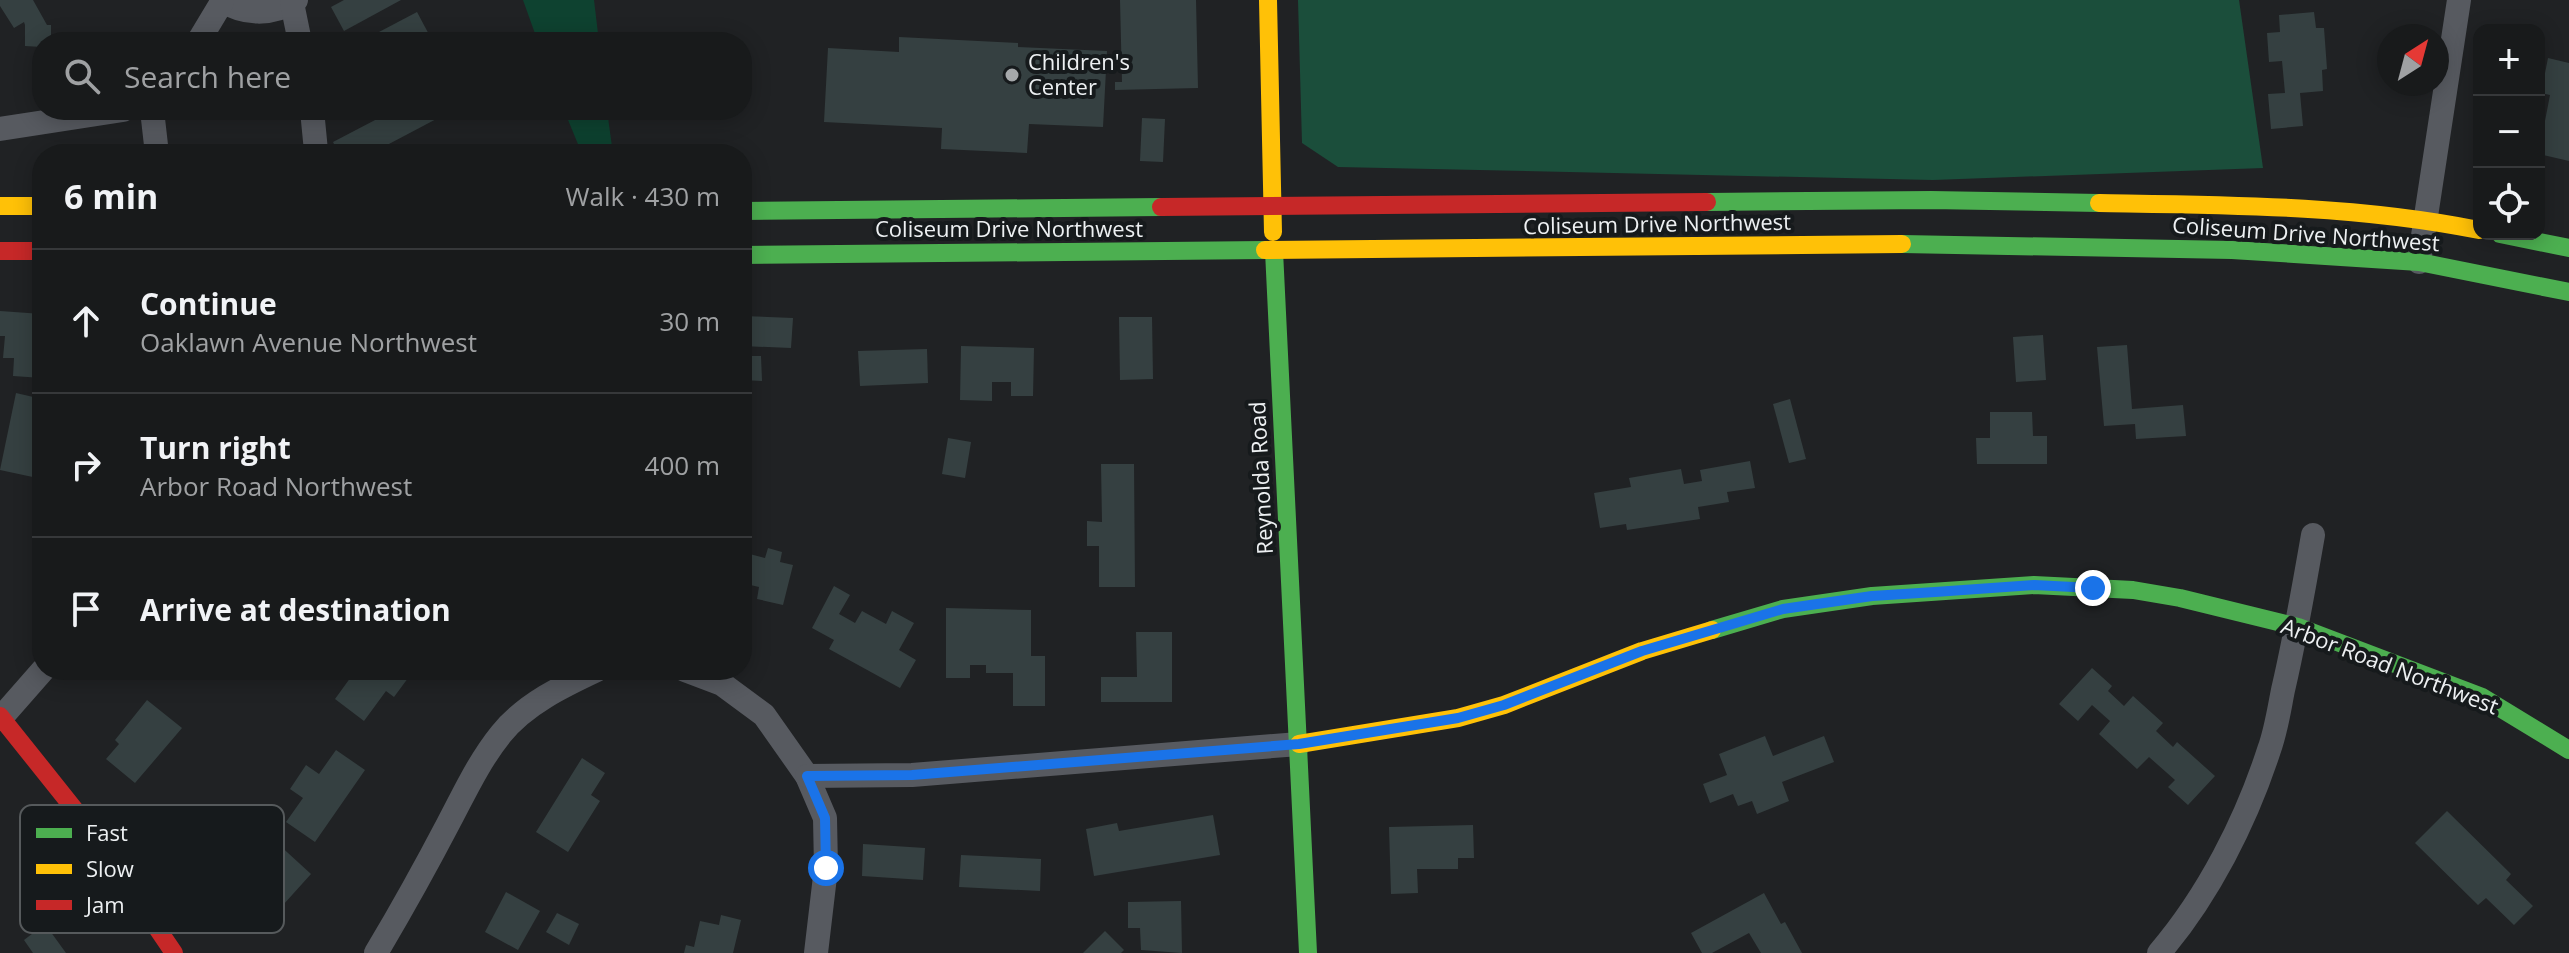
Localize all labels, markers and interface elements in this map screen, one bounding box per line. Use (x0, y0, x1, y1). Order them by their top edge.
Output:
north arrow (2377, 24, 2449, 96)
map controls (2473, 24, 2545, 240)
button: + (2473, 24, 2545, 96)
search box (32, 32, 752, 120)
place label: Children's Center (1028, 46, 1130, 101)
icon: search (60, 54, 104, 98)
text: Search here (124, 56, 291, 97)
marker: Children's Center (1003, 66, 1021, 84)
button: − (2473, 96, 2545, 168)
button: locate (2473, 168, 2545, 240)
text: 6 min (64, 173, 158, 219)
text: Walk · 430 m (566, 178, 720, 214)
street label: Coliseum Drive Northwest (1523, 206, 1791, 240)
street label: Coliseum Drive Northwest (2171, 209, 2441, 257)
street label: Coliseum Drive Northwest (875, 213, 1143, 243)
text: Continue (140, 283, 277, 324)
icon: ahead (64, 299, 108, 343)
text: 30 m (659, 303, 720, 339)
text: Oaklawn Avenue Northwest (140, 324, 477, 360)
street label: Reynolda Road (1241, 401, 1279, 555)
text: Turn right (140, 427, 291, 468)
icon: right (64, 443, 108, 487)
text: 400 m (645, 447, 720, 483)
text: Arbor Road Northwest (140, 468, 412, 504)
route end (2075, 570, 2111, 606)
icon: arrive (64, 587, 108, 631)
text: Arrive at destination (140, 589, 451, 630)
street label: Arbor Road Northwest (2277, 610, 2503, 720)
legend (20, 805, 284, 933)
text: Fast (86, 817, 128, 847)
route start (808, 850, 844, 886)
text: Slow (86, 853, 134, 883)
text: Jam (84, 889, 125, 919)

